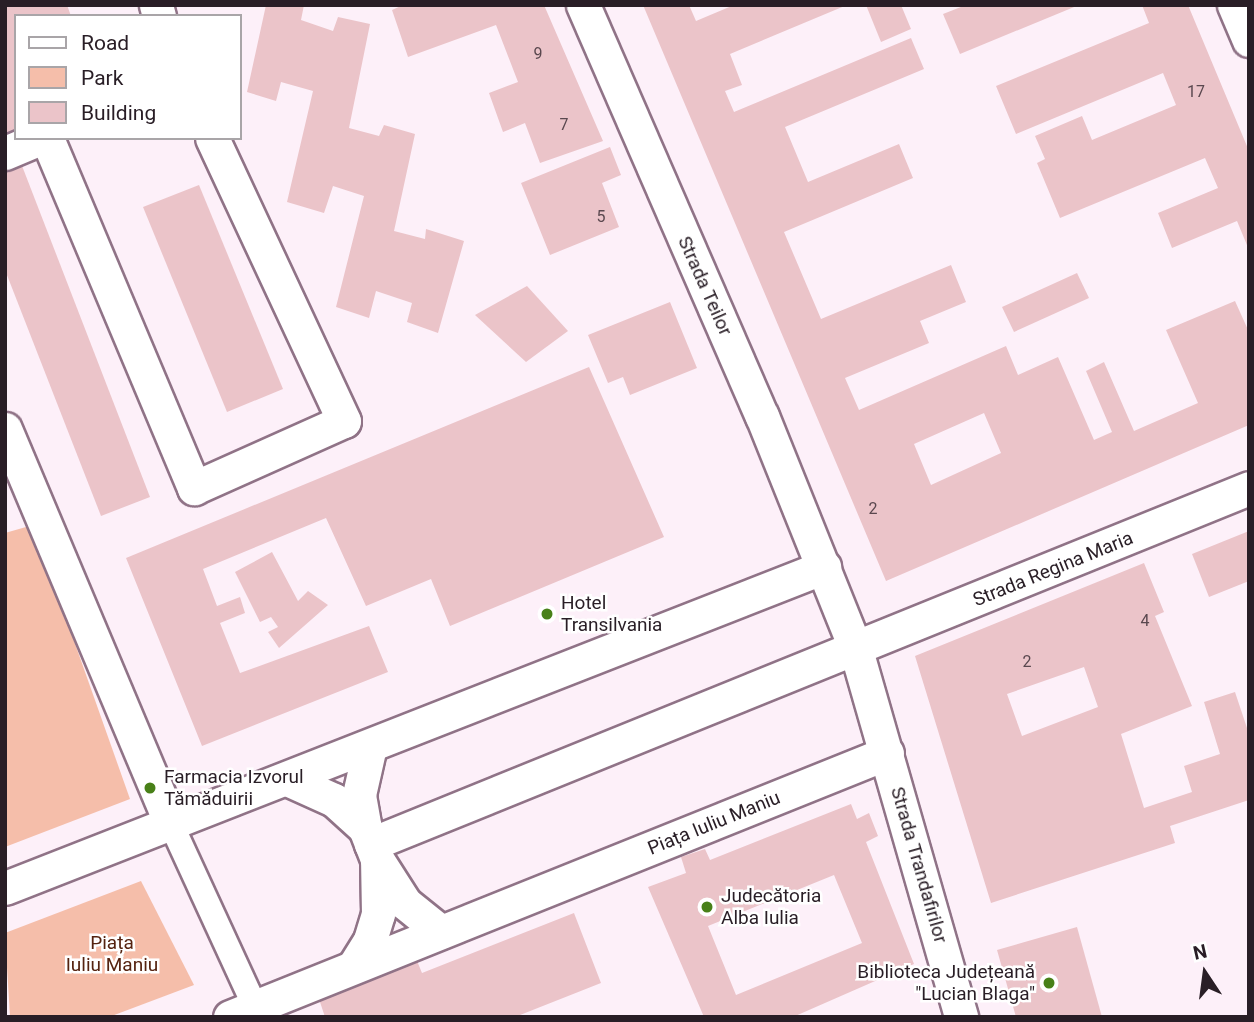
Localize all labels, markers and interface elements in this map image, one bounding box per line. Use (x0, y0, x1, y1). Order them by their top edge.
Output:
legend (14, 14, 242, 140)
text: Road (81, 31, 129, 55)
house number: 9 (534, 44, 542, 64)
text: Park (81, 66, 123, 90)
house number: 17 (1187, 82, 1205, 102)
text: Building (81, 101, 156, 125)
house number: 7 (560, 115, 568, 135)
house number: 5 (597, 207, 605, 227)
street label: Strada Teilor (673, 233, 737, 339)
house number: 2 (869, 499, 877, 519)
street label: Strada Regina Maria (970, 526, 1136, 612)
place label: Hotel Transilvania (561, 592, 662, 636)
marker: Hotel Transilvania (539, 606, 555, 622)
house number: 4 (1141, 611, 1149, 631)
house number: 2 (1023, 652, 1031, 672)
place label: Farmacia Izvorul Tămăduirii (164, 766, 304, 810)
marker: Farmacia Izvorul Tămăduirii (142, 780, 158, 796)
street label: Strada Trandafirilor (886, 784, 952, 946)
street label: Piața Iuliu Maniu (644, 786, 784, 860)
place label: Judecătoria Alba Iulia (721, 885, 821, 929)
marker: Judecătoria Alba Iulia (699, 899, 715, 915)
park label: Piața Iuliu Maniu (66, 932, 158, 976)
north arrow (1170, 938, 1240, 1008)
text: N (1191, 939, 1209, 965)
place label: Biblioteca Județeană "Lucian Blaga" (857, 961, 1035, 1005)
marker: Biblioteca Județeană "Lucian Blaga" (1041, 975, 1057, 991)

